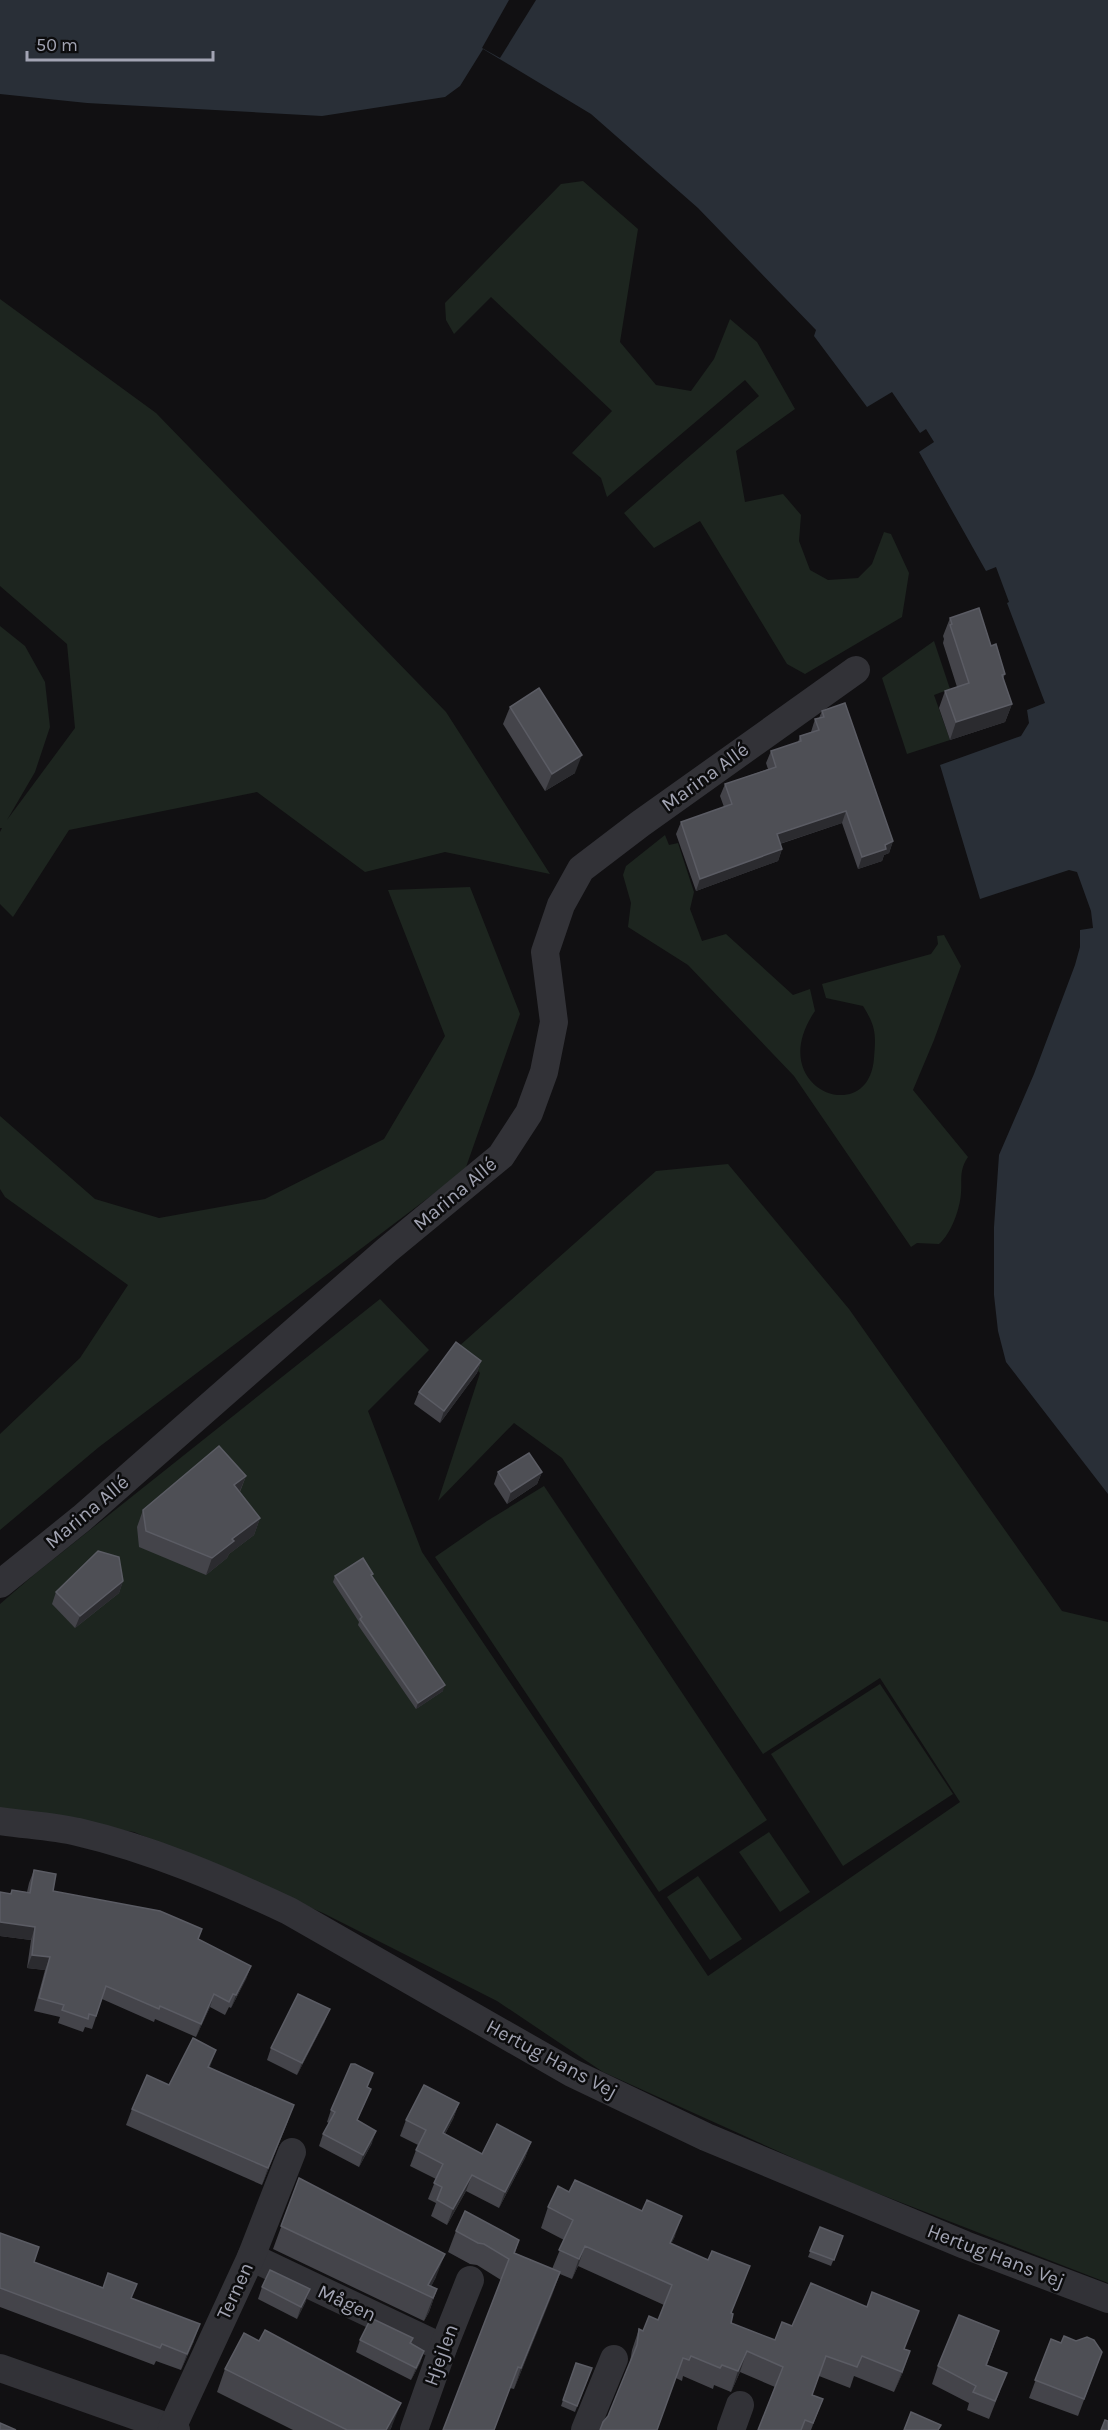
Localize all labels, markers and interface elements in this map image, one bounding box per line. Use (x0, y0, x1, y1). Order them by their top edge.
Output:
scale bar (27, 24, 213, 62)
text: 50 m (36, 34, 78, 56)
street label: Marina Allé (657, 738, 753, 816)
street label: Marina Allé (409, 1152, 501, 1236)
street label: Marina Allé (41, 1470, 133, 1554)
street label: Hertug Hans Vej (482, 2015, 622, 2103)
street label: Hertug Hans Vej (924, 2219, 1068, 2293)
street label: Ternen (212, 2259, 258, 2323)
street label: Mågen (314, 2280, 380, 2326)
street label: Hjejlen (419, 2321, 463, 2389)

